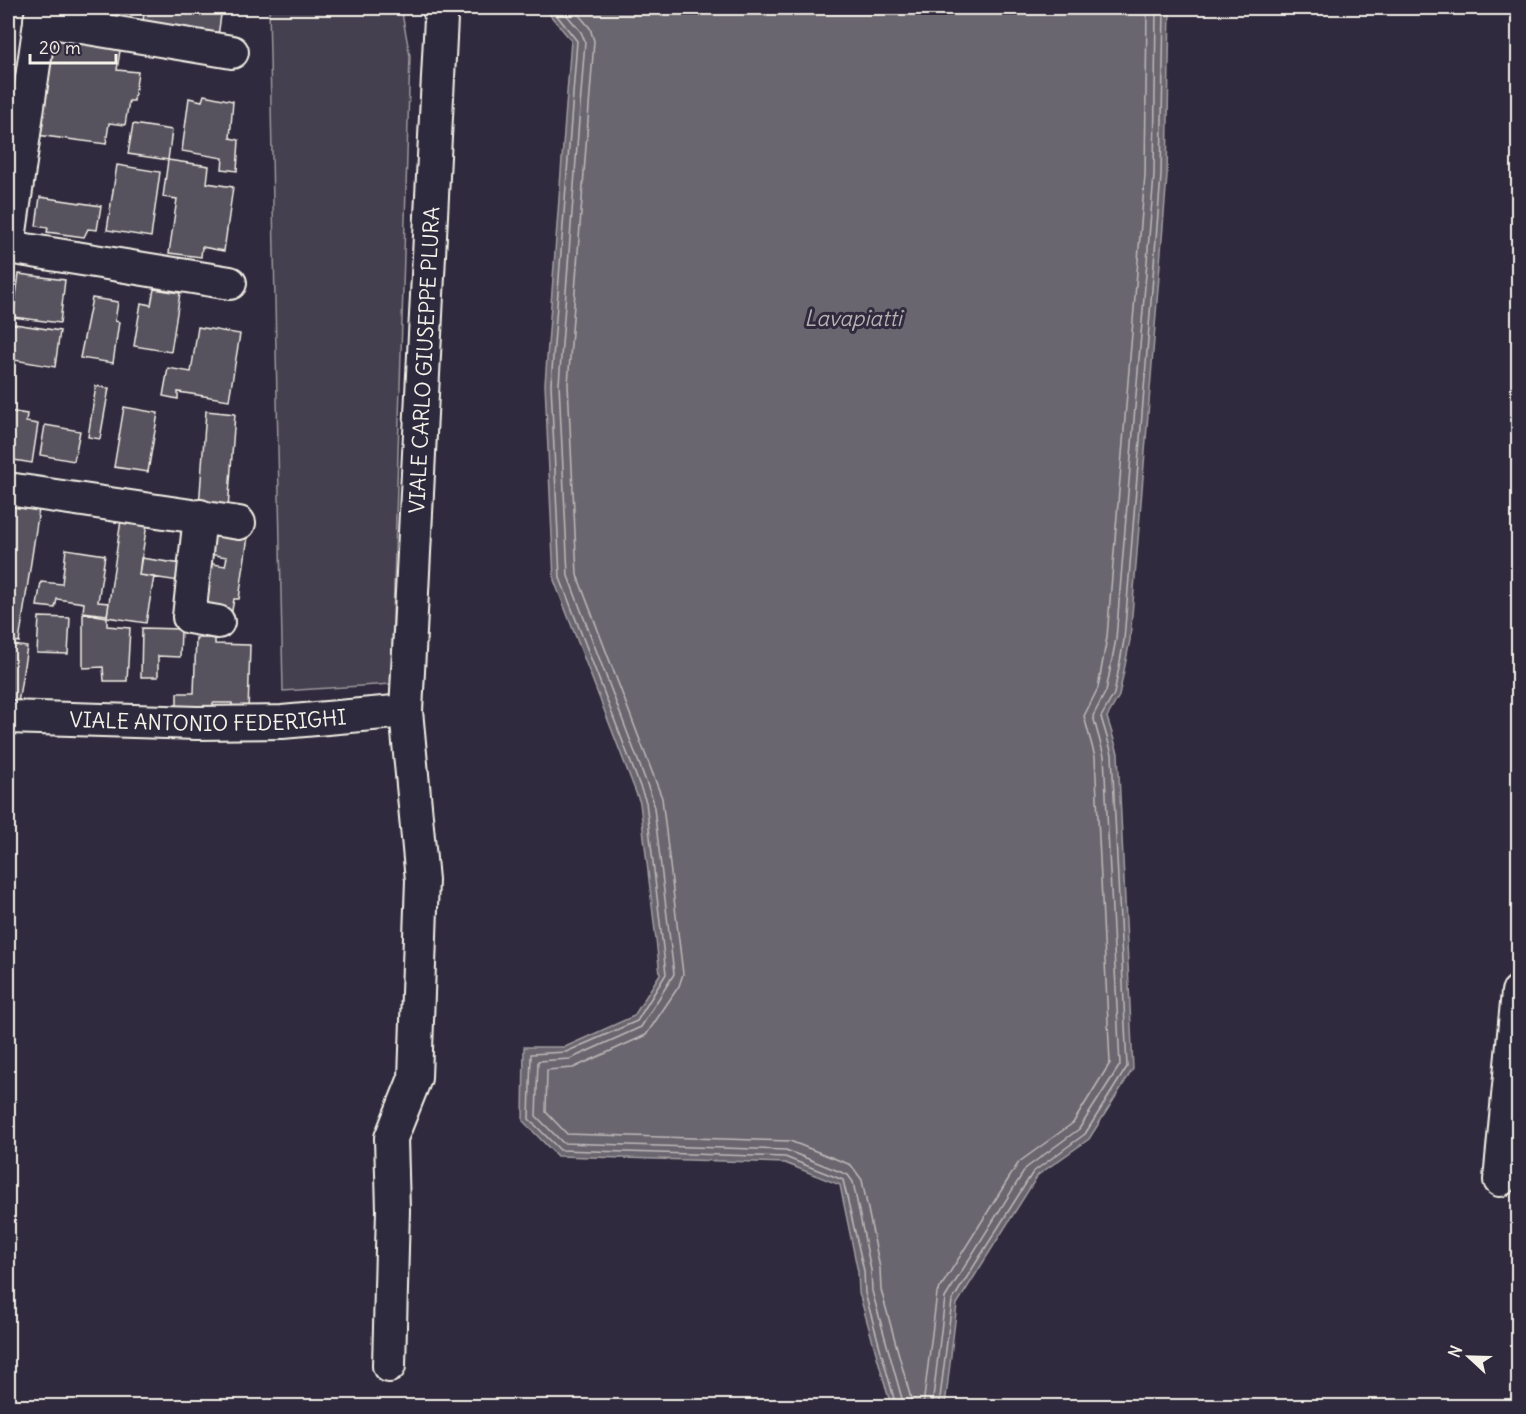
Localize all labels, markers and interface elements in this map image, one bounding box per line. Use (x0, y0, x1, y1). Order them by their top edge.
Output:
scale bar (30, 27, 116, 65)
text: 20 m (39, 36, 81, 59)
street label: VIALE CARLO GIUSEPPE PLURA (402, 206, 445, 514)
water label: Lavapiatti (804, 304, 905, 332)
street label: VIALE ANTONIO FEDERIGHI (69, 703, 347, 737)
north arrow (1439, 1327, 1499, 1387)
text: N (1444, 1343, 1466, 1360)

